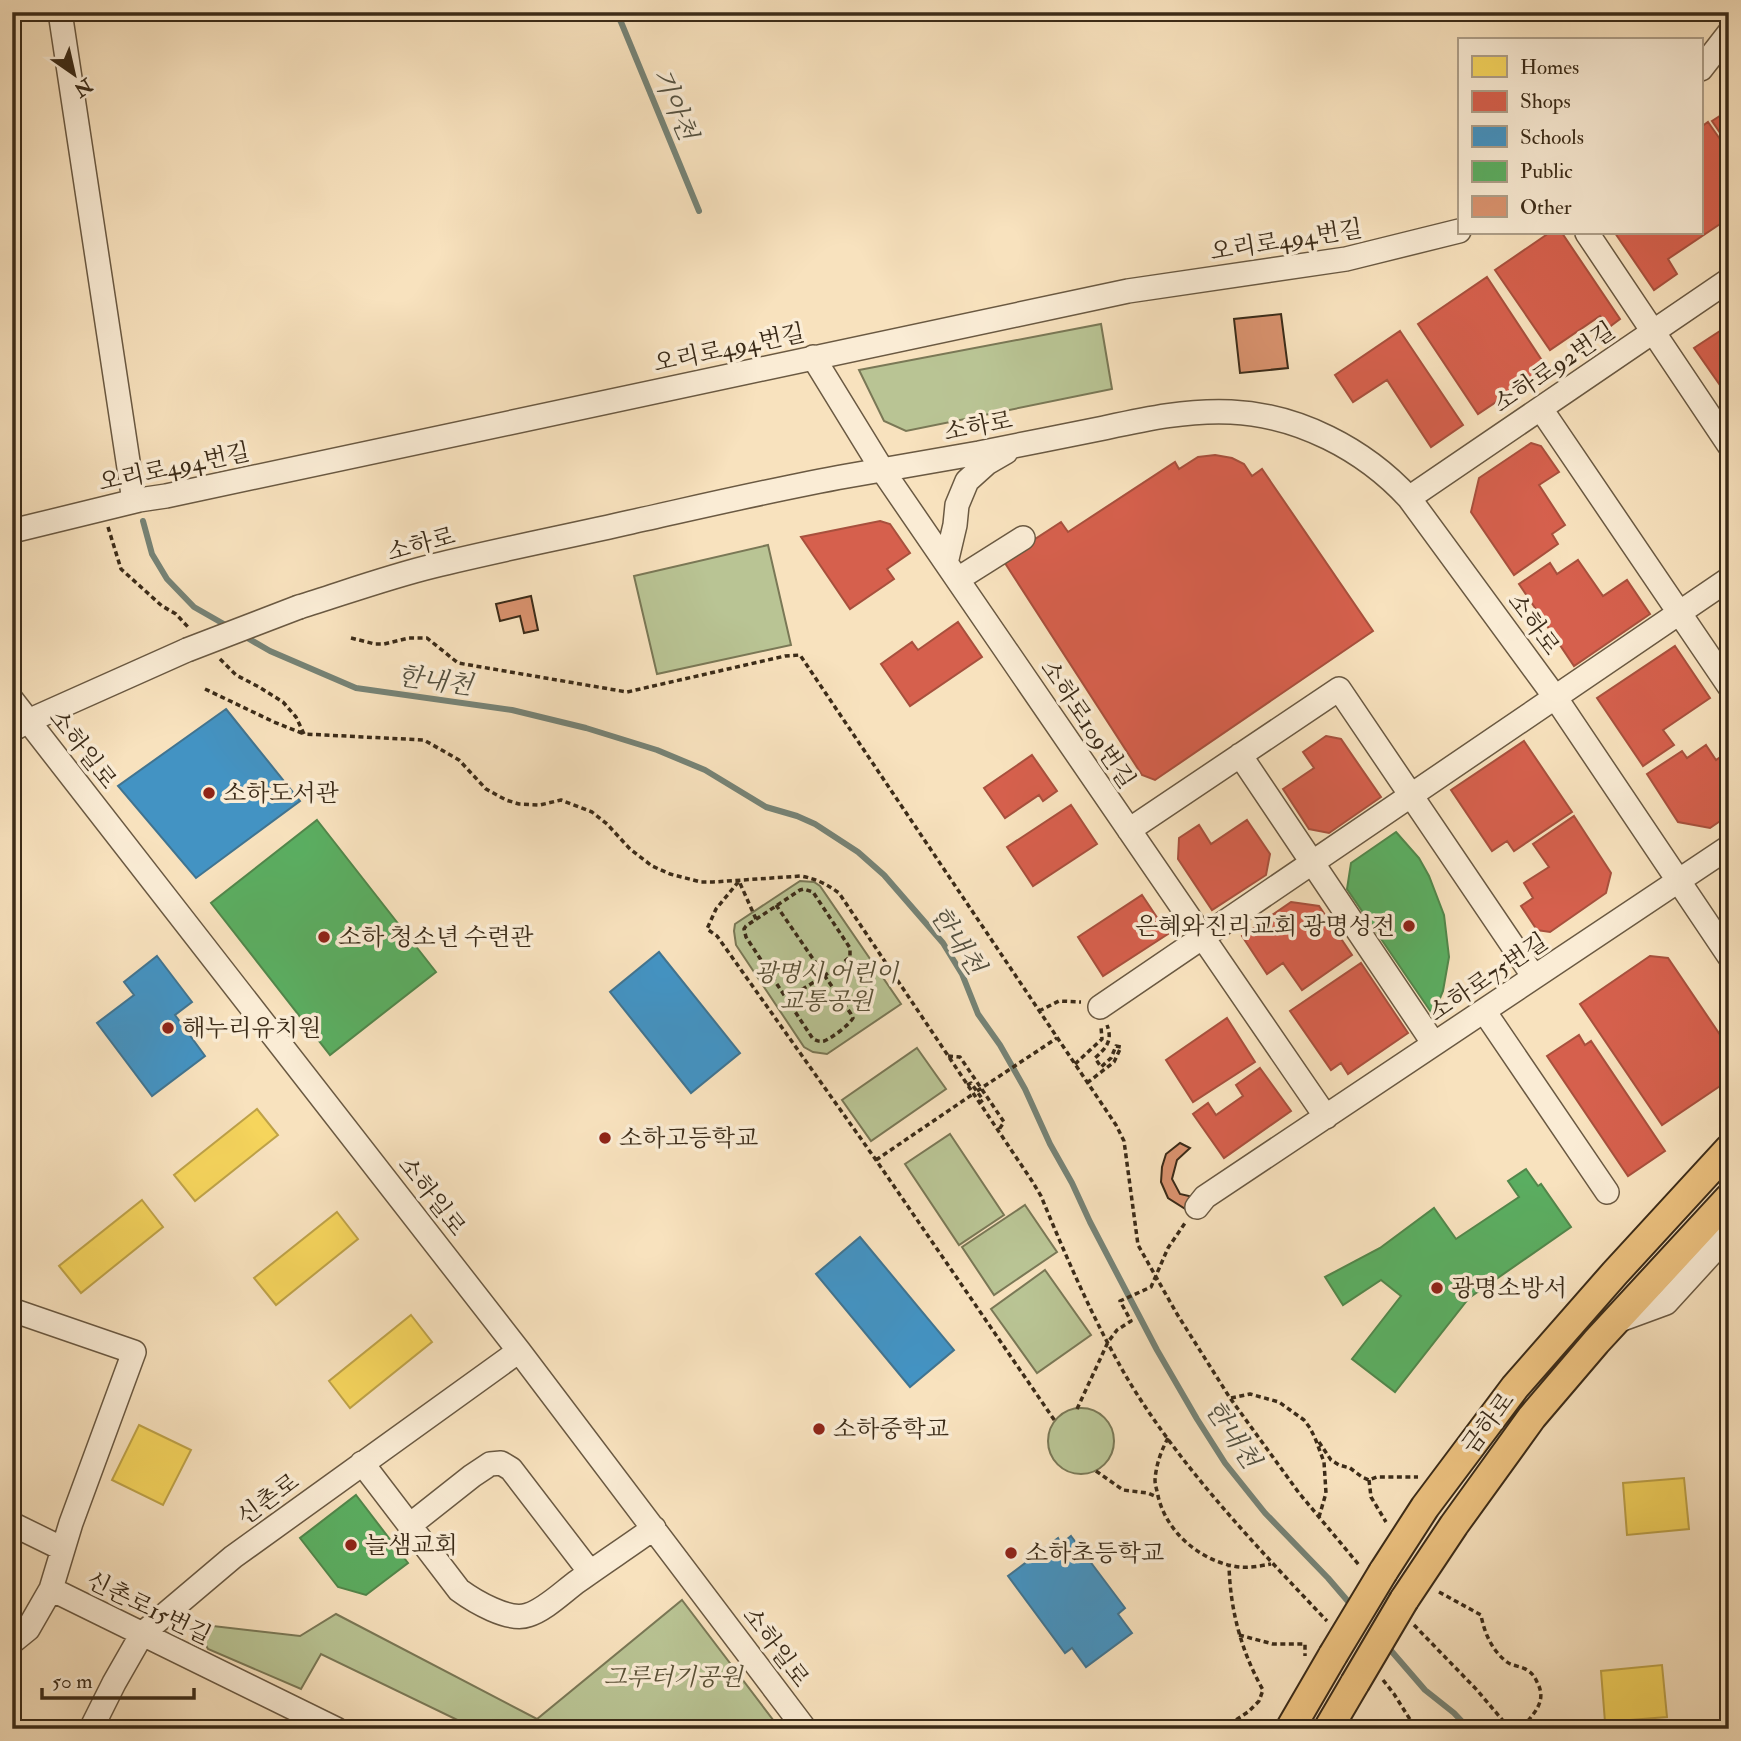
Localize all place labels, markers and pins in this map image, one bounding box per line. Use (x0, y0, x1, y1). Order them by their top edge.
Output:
place label: 소하도서관 (223, 778, 339, 809)
marker: 소하도서관 (201, 785, 217, 801)
place label: 은혜와진리교회 광명성전 (1135, 911, 1395, 942)
marker: 은혜와진리교회 광명성전 (1401, 918, 1417, 934)
place label: 소하 청소년 수련관 (338, 922, 534, 953)
marker: 소하 청소년 수련관 (316, 929, 332, 945)
place label: 해누리유치원 (182, 1013, 321, 1044)
marker: 해누리유치원 (160, 1020, 176, 1036)
place label: 소하고등학교 (619, 1123, 758, 1154)
marker: 소하고등학교 (597, 1130, 613, 1146)
place label: 광명소방서 (1451, 1273, 1567, 1304)
marker: 광명소방서 (1429, 1280, 1445, 1296)
place label: 소하중학교 (833, 1414, 949, 1445)
marker: 소하중학교 (811, 1421, 827, 1437)
place label: 늘샘교회 (365, 1530, 458, 1561)
marker: 늘샘교회 (343, 1537, 359, 1553)
place label: 소하초등학교 (1025, 1538, 1164, 1569)
marker: 소하초등학교 (1003, 1545, 1019, 1561)

